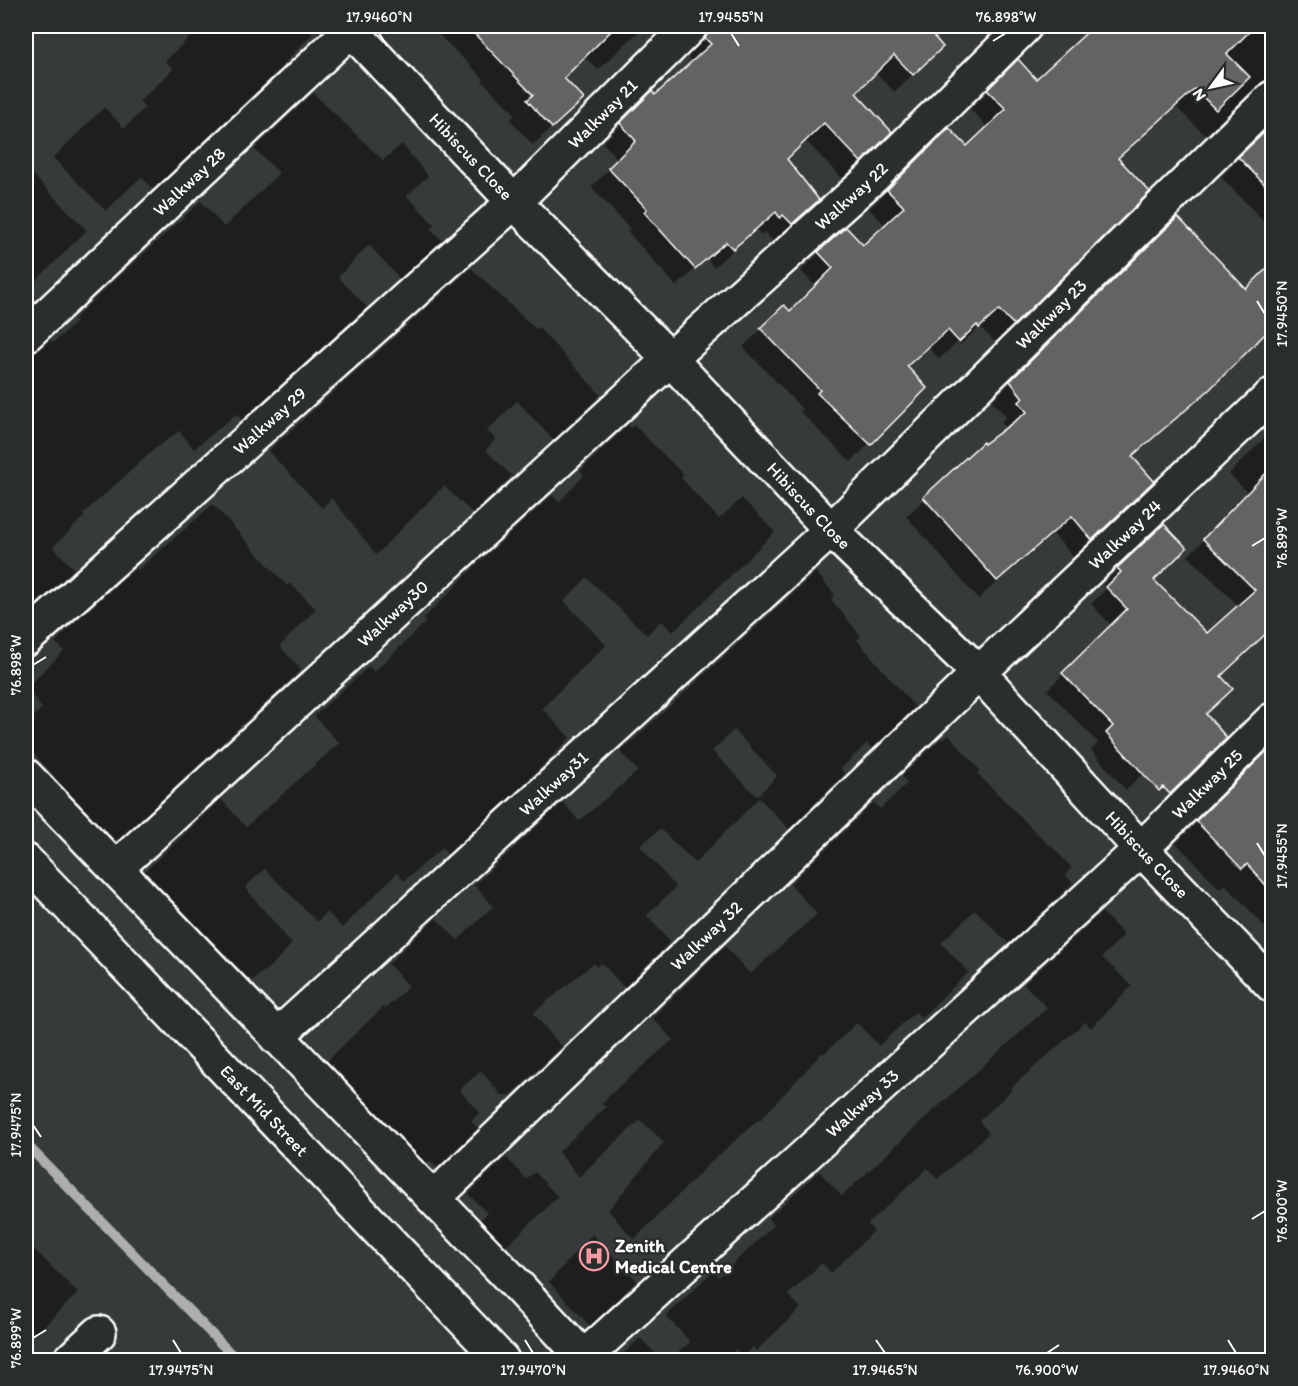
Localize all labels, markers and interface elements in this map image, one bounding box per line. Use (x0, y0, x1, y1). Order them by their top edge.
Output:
text: 17.9460°N (346, 8, 412, 26)
text: 17.9455°N (698, 8, 764, 26)
text: 76.898°W (976, 8, 1036, 26)
north arrow (1181, 57, 1241, 117)
street label: Walkway 21 (563, 74, 642, 153)
text: N (1188, 85, 1210, 105)
street label: Hibiscus Close (424, 108, 517, 205)
street label: Walkway 28 (148, 142, 230, 221)
street label: Walkway 22 (810, 157, 893, 235)
street label: Walkway 23 (1011, 274, 1092, 354)
text: 17.9450°N (1273, 281, 1291, 347)
street label: Walkway 29 (228, 382, 311, 459)
street label: Hibiscus Close (762, 458, 855, 554)
street label: Walkway 24 (1084, 495, 1166, 574)
text: 76.899°W (1273, 508, 1291, 568)
street label: Walkway30 (353, 575, 433, 652)
text: 76.898°W (7, 635, 25, 695)
street label: Walkway 25 (1167, 744, 1247, 824)
street label: Walkway31 (514, 746, 593, 821)
street label: Hibiscus Close (1100, 806, 1194, 903)
text: 17.9455°N (1273, 823, 1291, 889)
street label: Walkway 32 (666, 896, 747, 975)
street label: East Mid Street (215, 1060, 313, 1161)
street label: Walkway 33 (821, 1064, 904, 1142)
text: 17.9475°N (7, 1093, 25, 1157)
text: 76.900°W (1273, 1180, 1291, 1242)
place label: Zenith Medical Centre (615, 1235, 732, 1278)
hospital icon: Zenith Medical Centre (578, 1240, 610, 1272)
text: 76.899°W (7, 1308, 25, 1368)
text: 17.9475°N (149, 1361, 213, 1379)
text: 17.9470°N (500, 1361, 566, 1379)
text: 17.9465°N (852, 1361, 918, 1379)
text: 76.900°W (1016, 1361, 1078, 1379)
text: 17.9460°N (1203, 1361, 1269, 1379)

